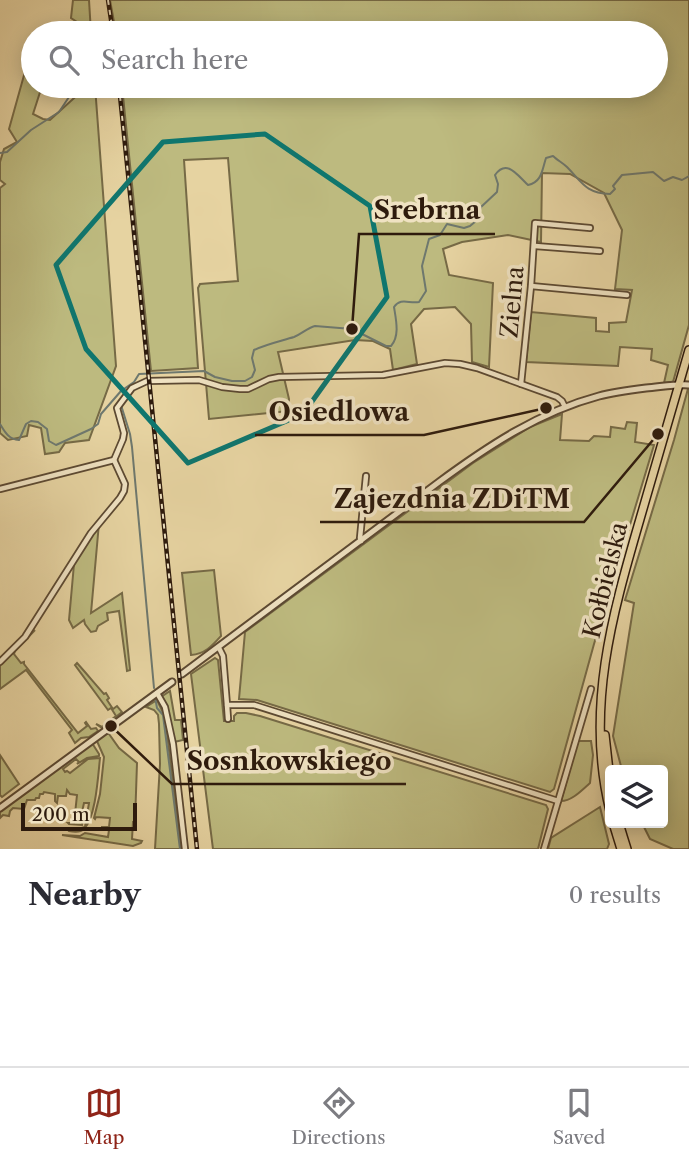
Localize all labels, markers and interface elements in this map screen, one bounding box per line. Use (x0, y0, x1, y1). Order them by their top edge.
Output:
search box (21, 21, 668, 98)
icon: search (45, 41, 83, 79)
text: Search here (101, 44, 248, 76)
callout: Srebrna (359, 187, 495, 234)
text: Srebrna (373, 194, 481, 226)
street label: Zielna (494, 265, 530, 339)
callout: Osiedlowa (255, 388, 424, 435)
text: Osiedlowa (269, 396, 410, 428)
callout: Zajezdnia ZDiTM (320, 475, 584, 522)
text: Zajezdnia ZDiTM (334, 483, 570, 515)
street label: Kołbielska (577, 519, 634, 641)
callout: Sosnkowskiego (172, 737, 406, 784)
text: Sosnkowskiego (186, 745, 392, 777)
map controls (605, 765, 668, 828)
button: layers (605, 765, 668, 828)
scale bar (21, 800, 136, 832)
text: 200 m (32, 803, 90, 826)
text: Nearby (28, 876, 141, 913)
text: 0 results (569, 881, 661, 909)
tab: Map (84, 1084, 124, 1149)
tab: Directions (292, 1084, 385, 1149)
tab: Saved (553, 1084, 605, 1149)

